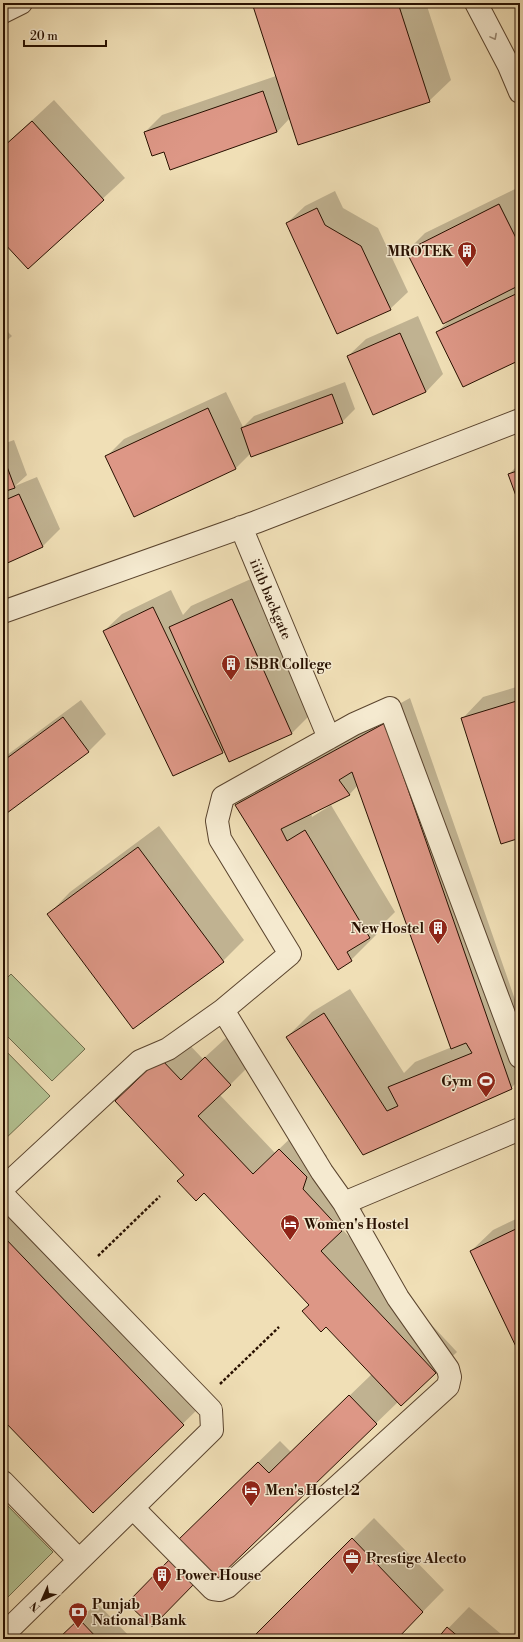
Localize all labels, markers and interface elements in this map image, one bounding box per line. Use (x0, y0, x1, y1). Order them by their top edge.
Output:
scale bar (24, 22, 106, 48)
text: 20 m (30, 29, 58, 44)
one-way arrow (489, 33, 497, 41)
building icon: MROTEK (456, 240, 478, 268)
place label: MROTEK (387, 243, 454, 261)
street label: iiitb backgate (245, 556, 295, 642)
building icon: ISBR College (220, 653, 242, 681)
place label: ISBR College (245, 656, 332, 674)
building icon: New Hostel (427, 917, 449, 945)
place label: New Hostel (351, 920, 424, 938)
sports icon: Gym (475, 1070, 497, 1098)
place label: Gym (441, 1073, 472, 1091)
hotel icon: Women's Hostel (279, 1213, 301, 1241)
place label: Women's Hostel (303, 1216, 409, 1234)
hotel icon: Men's Hostel 2 (240, 1479, 262, 1507)
place label: Men's Hostel 2 (265, 1482, 360, 1500)
office icon: Prestige Alecto (341, 1547, 363, 1575)
place label: Prestige Alecto (366, 1550, 467, 1568)
building icon: Power House (151, 1564, 173, 1592)
place label: Power House (176, 1567, 262, 1585)
north arrow (22, 1580, 62, 1620)
place label: Punjab National Bank (92, 1596, 187, 1630)
text: N (27, 1598, 44, 1614)
bank icon: Punjab National Bank (67, 1601, 89, 1629)

